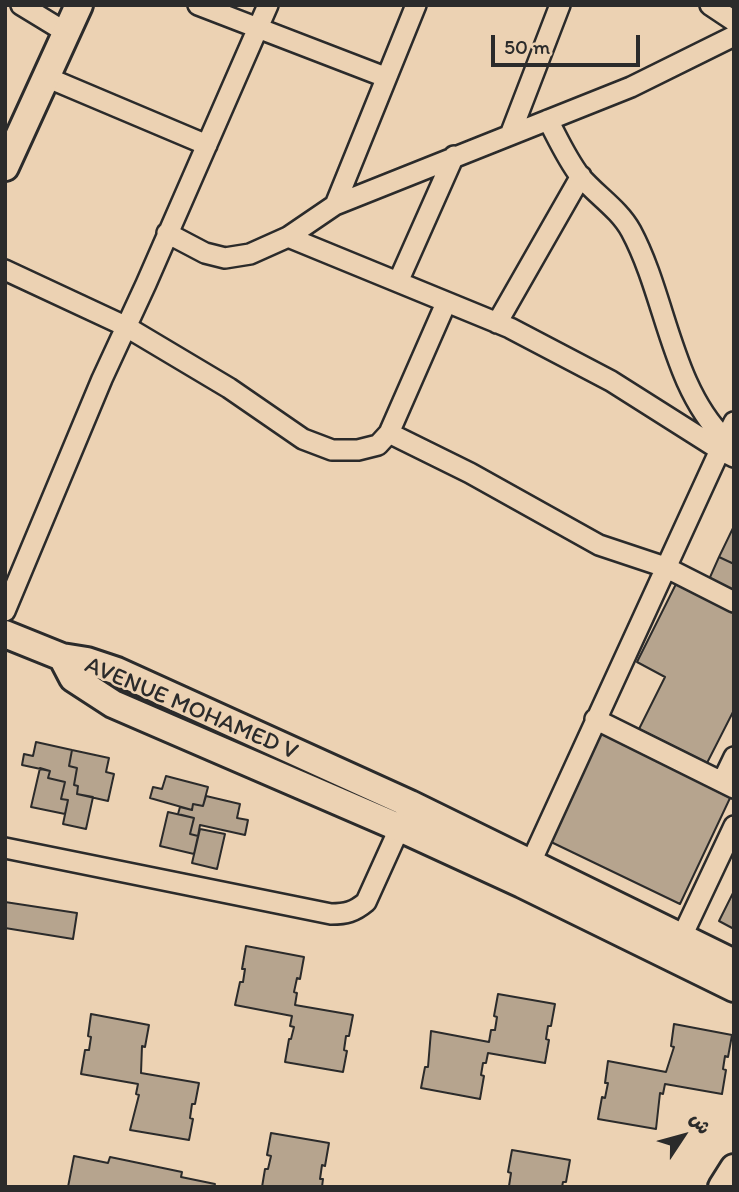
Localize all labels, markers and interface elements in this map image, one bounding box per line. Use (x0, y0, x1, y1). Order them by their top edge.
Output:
scale bar (494, 21, 643, 65)
text: 50 m (504, 34, 550, 59)
street label: AVENUE MOHAMED V (80, 651, 302, 767)
north arrow (648, 1101, 718, 1171)
text: ش (685, 1108, 716, 1139)

